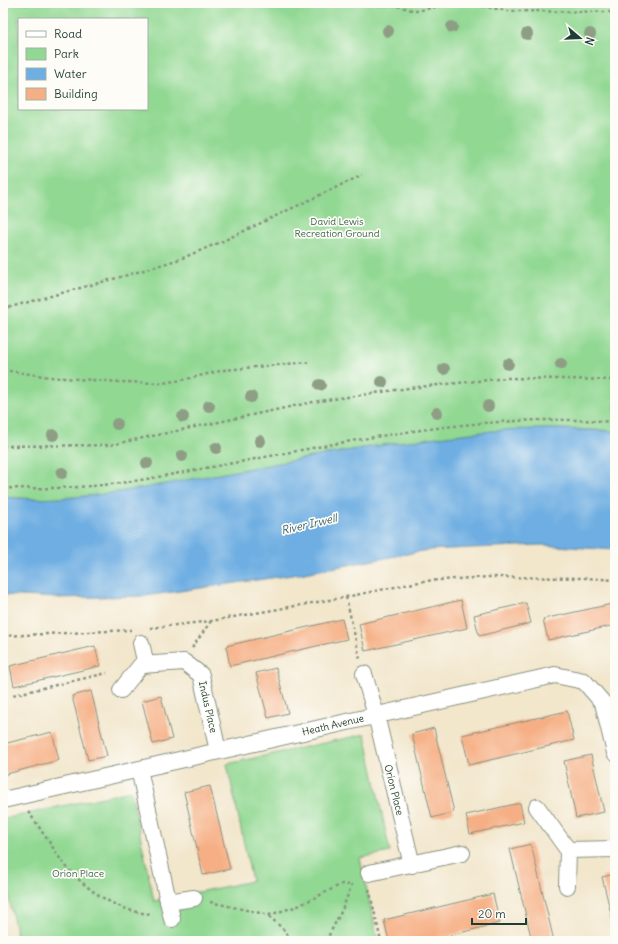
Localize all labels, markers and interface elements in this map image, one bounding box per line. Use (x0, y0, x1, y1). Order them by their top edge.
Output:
legend (18, 18, 148, 110)
north arrow (560, 18, 600, 58)
text: Road (54, 26, 82, 41)
text: N (582, 35, 597, 47)
text: Park (54, 46, 79, 61)
text: Water (54, 66, 87, 81)
text: Building (54, 86, 98, 101)
park label: David Lewis Recreation Ground (294, 215, 380, 240)
water label: River Irwell (280, 510, 340, 537)
street label: Indus Place (196, 680, 220, 734)
street label: Heath Avenue (301, 712, 365, 738)
street label: Orion Place (381, 763, 407, 817)
park label: Orion Place (52, 867, 104, 880)
scale bar (472, 900, 526, 926)
text: 20 m (478, 906, 506, 921)

